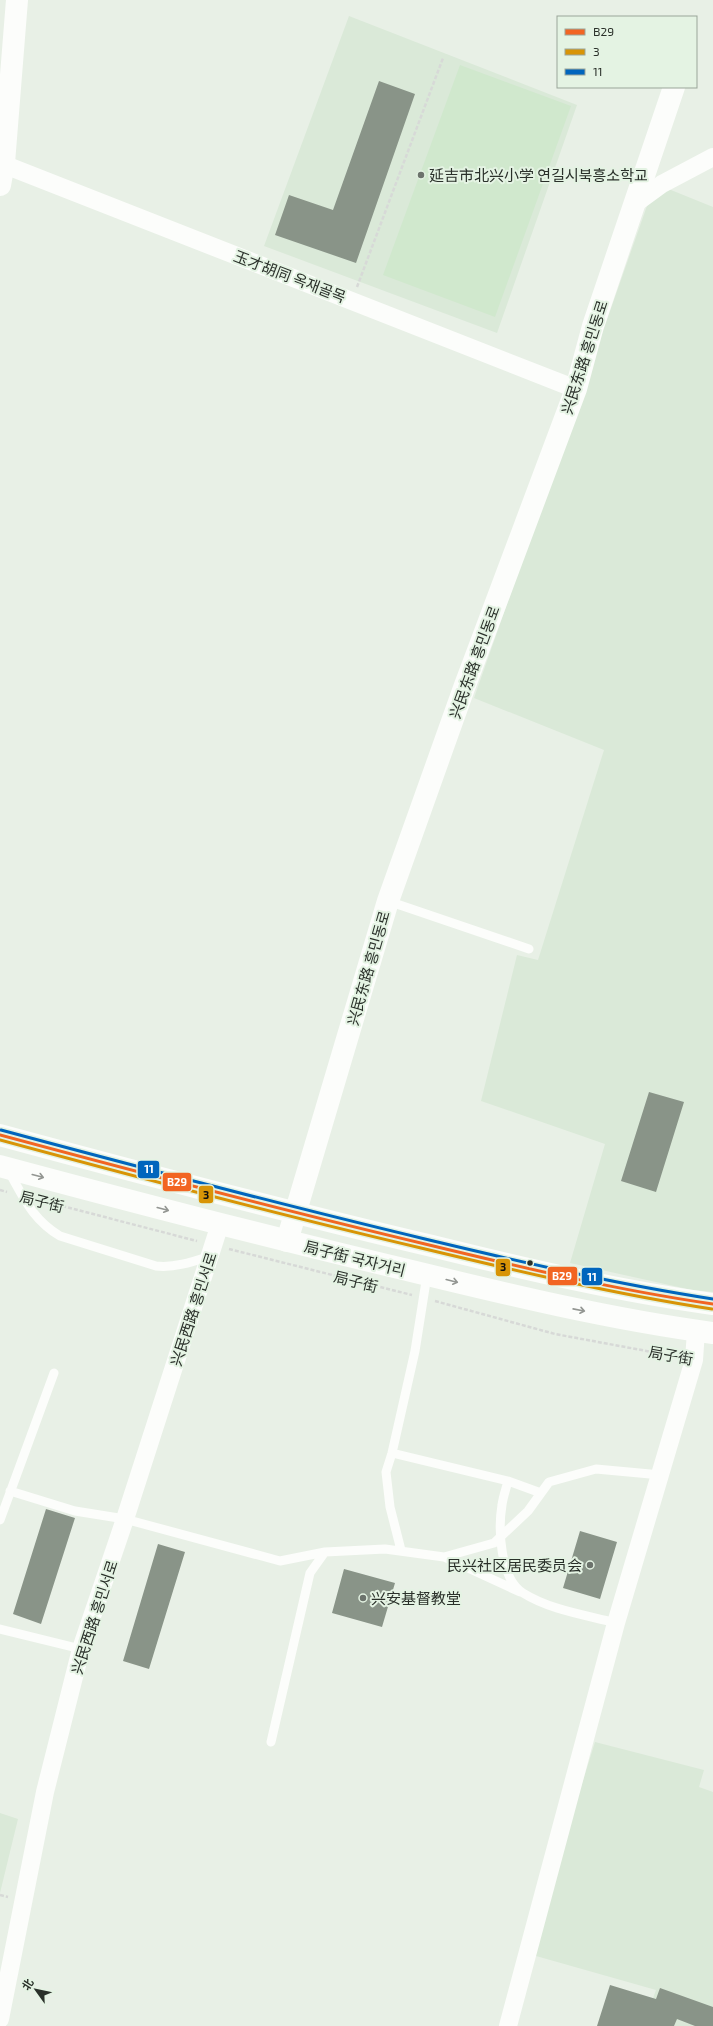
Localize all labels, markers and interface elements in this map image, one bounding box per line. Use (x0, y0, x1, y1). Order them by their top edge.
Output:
legend (557, 16, 697, 88)
text: B29 (593, 24, 614, 38)
text: 3 (593, 44, 600, 58)
text: 11 (593, 64, 603, 78)
place label: 延吉市北兴小学 연길시북흥소학교 (429, 166, 648, 184)
marker: 延吉市北兴小学 연길시북흥소학교 (416, 170, 426, 180)
street label: 玉才胡同 옥재골목 (231, 246, 349, 306)
street label: 兴民东路 흥민동로 (557, 298, 611, 416)
street label: 兴民东路 흥민동로 (445, 603, 503, 721)
street label: 兴民东路 흥민동로 (343, 909, 393, 1027)
line badge: 11 (137, 1160, 160, 1179)
text: 11 (144, 1162, 154, 1175)
one-way arrow (31, 1172, 44, 1180)
line badge: B29 (162, 1172, 192, 1192)
text: B29 (167, 1175, 187, 1188)
line badge: 3 (198, 1185, 214, 1204)
street label: 局子街 (18, 1187, 66, 1215)
text: 3 (203, 1188, 209, 1201)
one-way arrow (157, 1206, 170, 1213)
street label: 局子街 국자거리 (303, 1237, 407, 1279)
street label: 兴民西路 흥민서로 (166, 1250, 220, 1368)
line badge: 3 (495, 1258, 511, 1277)
unlabelled marker (525, 1258, 535, 1268)
text: 3 (500, 1260, 506, 1273)
line badge: B29 (547, 1266, 578, 1286)
street label: 局子街 (332, 1267, 380, 1295)
line badge: 11 (581, 1267, 603, 1286)
text: B29 (552, 1269, 572, 1282)
text: 11 (587, 1270, 597, 1283)
one-way arrow (446, 1278, 459, 1286)
one-way arrow (572, 1307, 585, 1315)
street label: 局子街 (647, 1342, 695, 1368)
place label: 民兴社区居民委员会 (447, 1556, 582, 1574)
street label: 兴民西路 흥민서로 (67, 1558, 121, 1676)
marker: 民兴社区居民委员会 (585, 1560, 595, 1570)
place label: 兴安基督教堂 (371, 1589, 461, 1607)
marker: 兴安基督教堂 (358, 1593, 368, 1603)
north arrow (16, 1970, 56, 2010)
text: 北 (19, 1976, 36, 1992)

